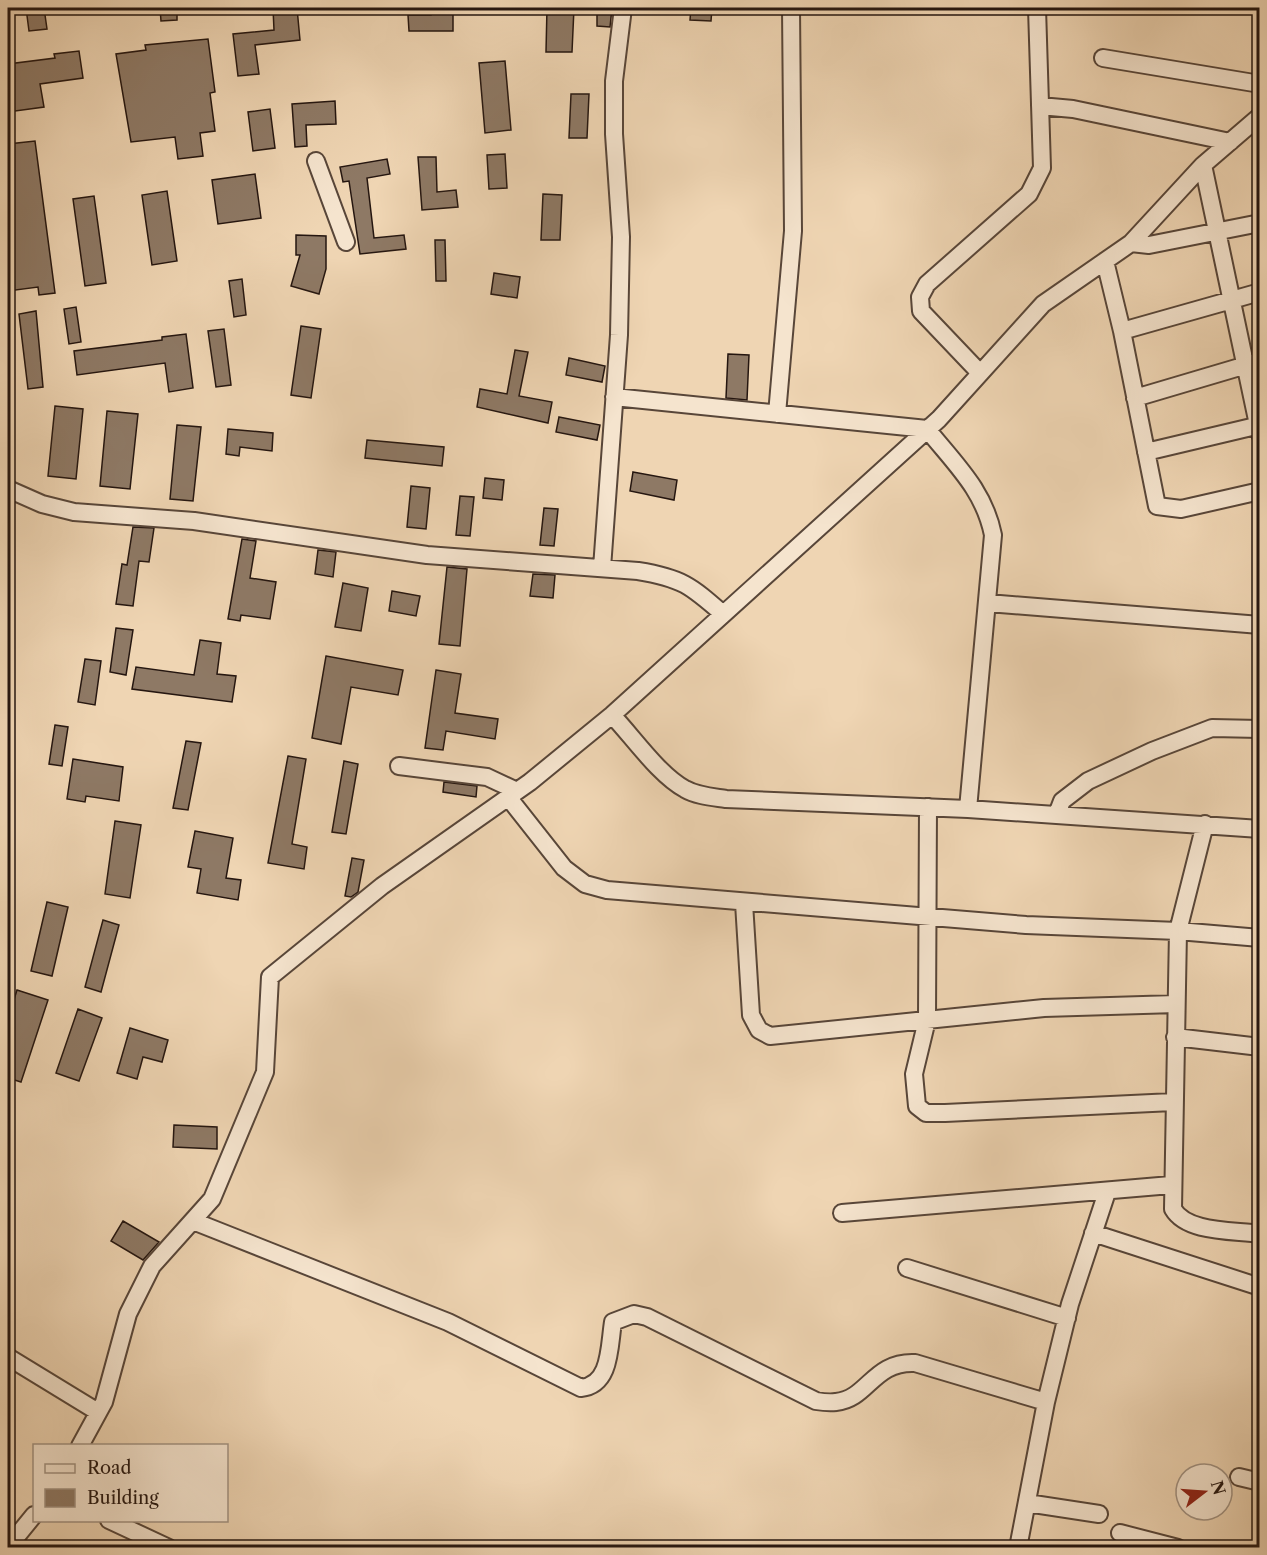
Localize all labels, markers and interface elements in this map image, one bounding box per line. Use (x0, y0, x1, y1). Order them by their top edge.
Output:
legend (33, 1444, 228, 1522)
text: Road (87, 1457, 132, 1479)
north arrow (1174, 1462, 1234, 1522)
text: N (1207, 1478, 1230, 1497)
text: Building (87, 1487, 159, 1509)

